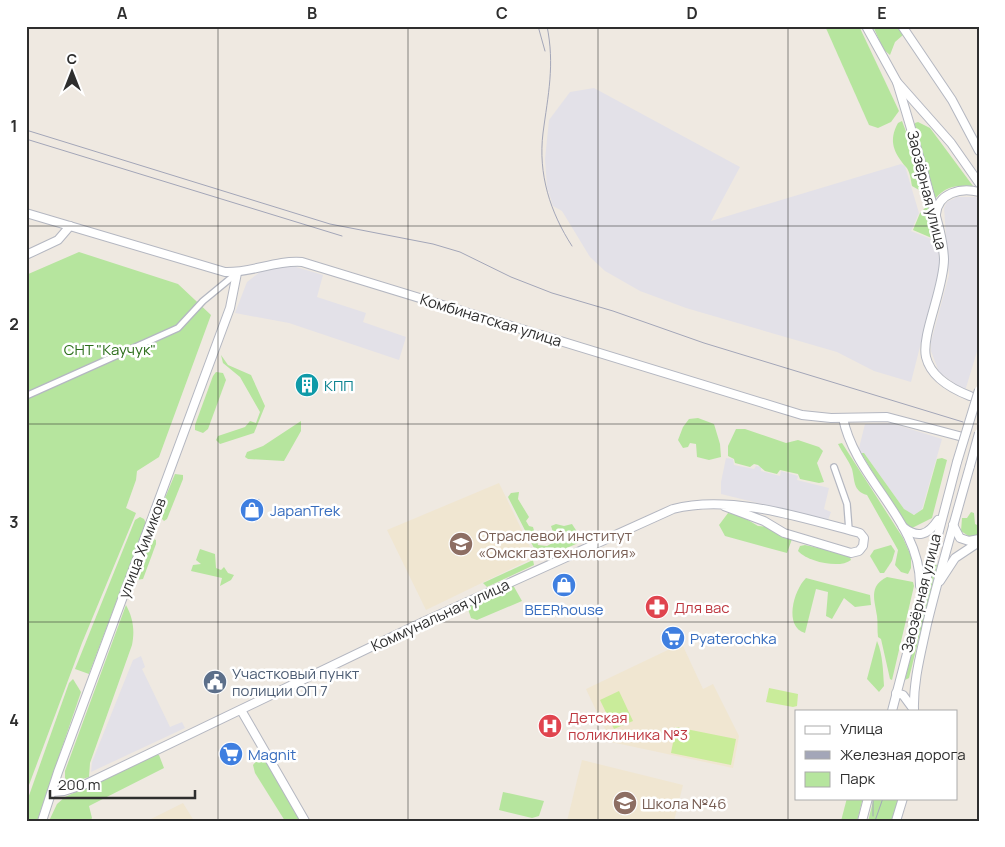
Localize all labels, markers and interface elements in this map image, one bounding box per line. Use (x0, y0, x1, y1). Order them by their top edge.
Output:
text: A (117, 2, 128, 24)
text: B (307, 2, 317, 24)
text: C (496, 2, 508, 24)
text: D (686, 2, 698, 24)
text: E (877, 2, 887, 24)
north arrow (48, 48, 98, 98)
text: С (67, 49, 77, 68)
text: 1 (10, 115, 18, 137)
street label: Заозёрная улица (902, 128, 952, 252)
street label: Комбинатская улица (418, 288, 564, 352)
text: 2 (9, 313, 19, 335)
park label: СНТ "Каучук" (64, 339, 156, 360)
building icon: КПП (294, 372, 320, 398)
place label: КПП (324, 375, 354, 396)
street label: улица Химиков (113, 495, 171, 601)
shop icon: JapanTrek (239, 497, 265, 523)
place label: JapanTrek (270, 500, 341, 521)
text: 3 (9, 511, 19, 533)
place label: Отраслевой институт «Омскгазтехнология» (478, 525, 637, 563)
school or university icon: Отраслевой институт «Омскгазтехнология» (448, 531, 474, 557)
street label: Заозёрная улица (896, 531, 946, 655)
shop icon: BEERhouse (551, 572, 577, 598)
street label: Коммунальная улица (367, 574, 513, 656)
pharmacy icon: Для вас (644, 594, 670, 620)
place label: Для вас (674, 597, 730, 618)
place label: BEERhouse (524, 599, 604, 620)
supermarket icon: Pyaterochka (660, 625, 686, 651)
place label: Pyaterochka (690, 628, 777, 649)
place label: Участковый пункт полиции ОП 7 (232, 663, 360, 701)
public building icon: Участковый пункт полиции ОП 7 (202, 669, 228, 695)
place label: Детская поликлиника №3 (568, 707, 688, 745)
text: 4 (9, 709, 19, 731)
legend (795, 710, 958, 800)
hospital icon: Детская поликлиника №3 (537, 713, 563, 739)
text: Улица (840, 718, 883, 739)
supermarket icon: Magnit (218, 741, 244, 767)
place label: Magnit (248, 744, 296, 765)
text: Железная дорога (840, 744, 965, 765)
scale bar (50, 767, 195, 799)
text: Парк (840, 768, 876, 789)
text: 200 m (58, 774, 101, 795)
school or university icon: Школа №46 (612, 790, 638, 816)
place label: Школа №46 (642, 793, 726, 814)

